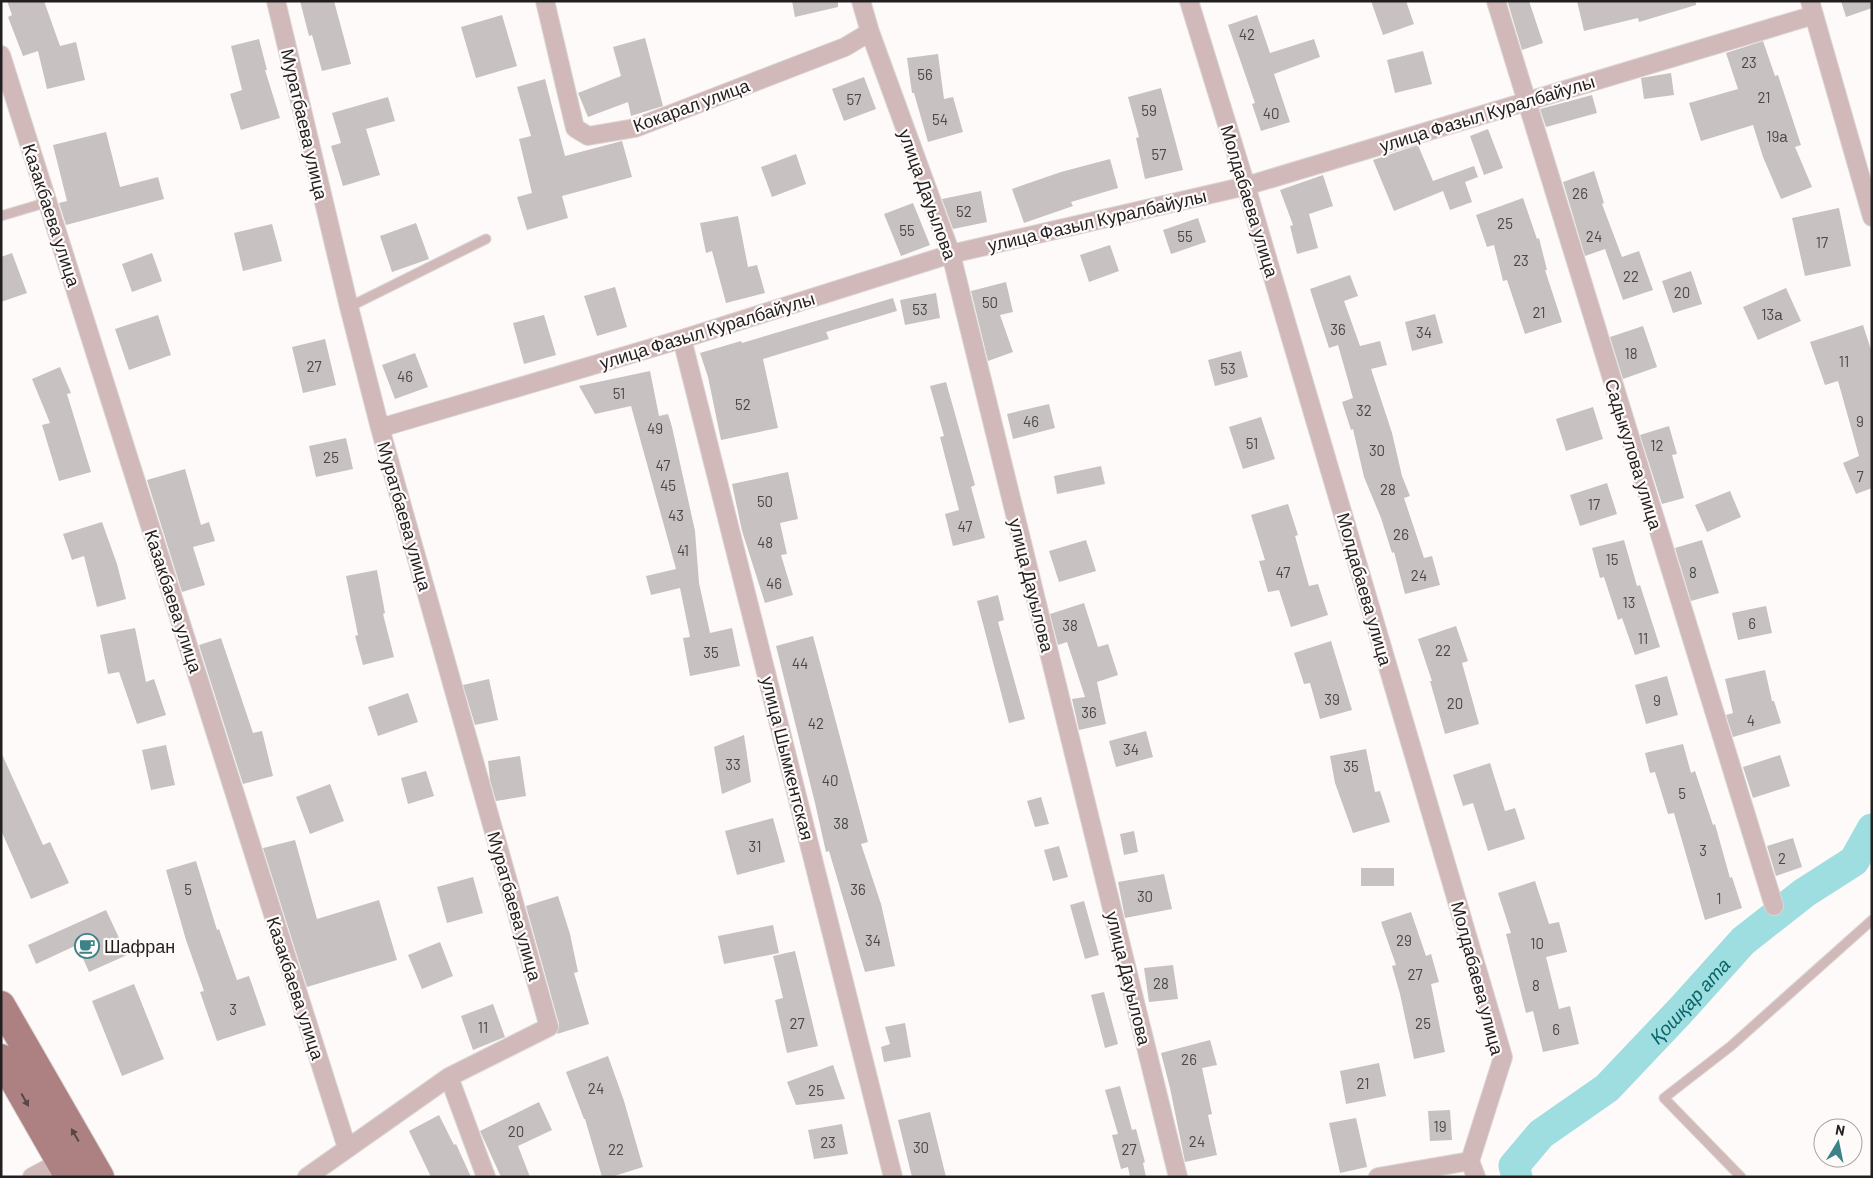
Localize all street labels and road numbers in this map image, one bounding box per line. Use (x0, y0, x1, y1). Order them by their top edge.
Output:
street label: Муратбаева улица (277, 46, 333, 203)
street label: улица Фазыл Куралбайулы (1377, 70, 1597, 156)
street label: Кокарал улица (630, 73, 753, 136)
street label: Молдабаева улица (1216, 122, 1284, 281)
street label: улица Дауылова (894, 126, 962, 263)
street label: Казакбаева улица (18, 141, 86, 290)
street label: улица Фазыл Куралбайулы (986, 184, 1208, 256)
street label: улица Фазыл Куралбайулы (597, 287, 817, 373)
street label: Садыкулова улица (1601, 376, 1668, 533)
street label: Муратбаева улица (373, 439, 437, 594)
street label: Молдабаева улица (1333, 510, 1398, 669)
street label: улица Дауылова (1005, 516, 1059, 655)
street label: Казакбаева улица (140, 527, 208, 676)
street label: улица Шымкентская (757, 674, 819, 842)
street label: Муратбаева улица (483, 829, 547, 984)
street label: Молдабаева улица (1447, 899, 1509, 1058)
street label: улица Дауылова (1102, 909, 1156, 1048)
street label: Казакбаева улица (262, 914, 330, 1063)

